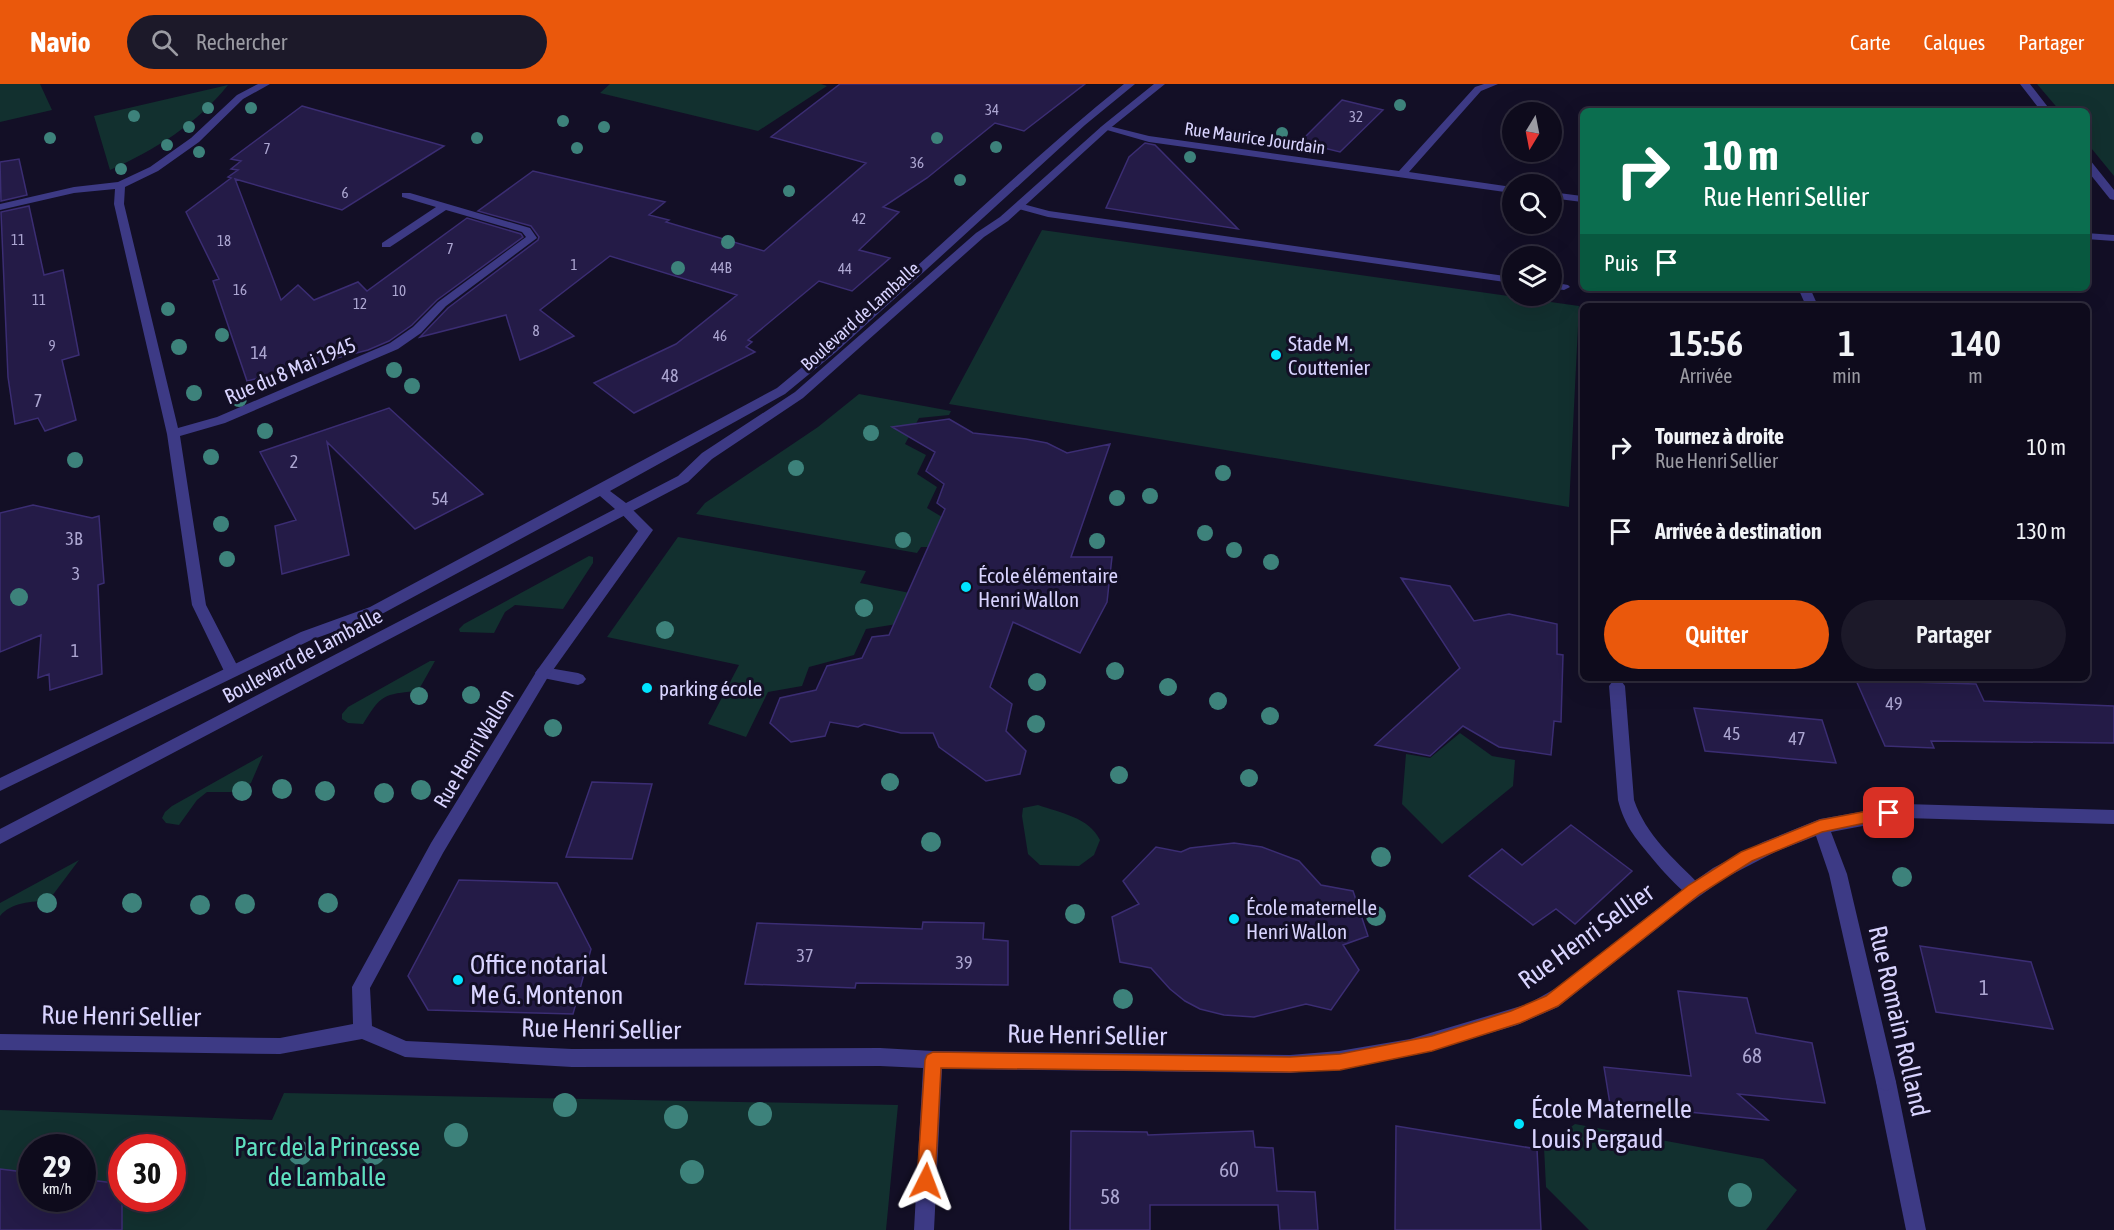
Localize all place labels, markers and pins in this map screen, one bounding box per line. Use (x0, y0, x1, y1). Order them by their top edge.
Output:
place label: Stade M. Couttenier (1288, 331, 1370, 379)
marker: Stade M. Couttenier (1269, 348, 1283, 362)
place label: École élémentaire Henri Wallon (978, 563, 1118, 611)
marker: École élémentaire Henri Wallon (959, 580, 973, 594)
place label: parking école (659, 676, 762, 700)
marker: parking école (640, 681, 654, 695)
pin (1863, 787, 1914, 838)
place label: École maternelle Henri Wallon (1246, 895, 1377, 943)
marker: École maternelle Henri Wallon (1227, 912, 1241, 926)
place label: Office notarial Me G. Montenon (470, 950, 623, 1010)
marker: Office notarial Me G. Montenon (451, 973, 465, 987)
place label: École Maternelle Louis Pergaud (1531, 1094, 1692, 1154)
marker: École Maternelle Louis Pergaud (1512, 1117, 1526, 1131)

